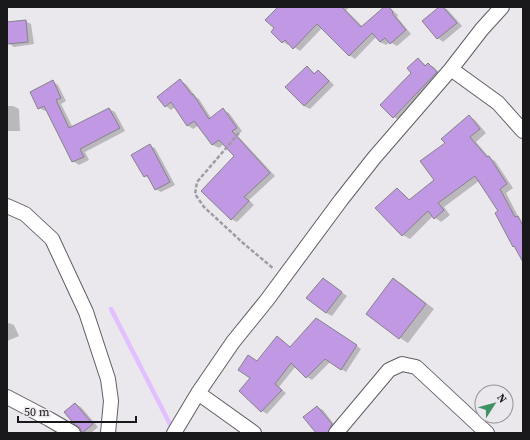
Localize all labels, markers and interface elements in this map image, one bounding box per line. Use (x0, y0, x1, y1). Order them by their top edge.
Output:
north arrow (474, 384, 514, 424)
text: N (493, 391, 510, 406)
scale bar (18, 398, 136, 424)
text: 50 m (24, 404, 50, 420)

